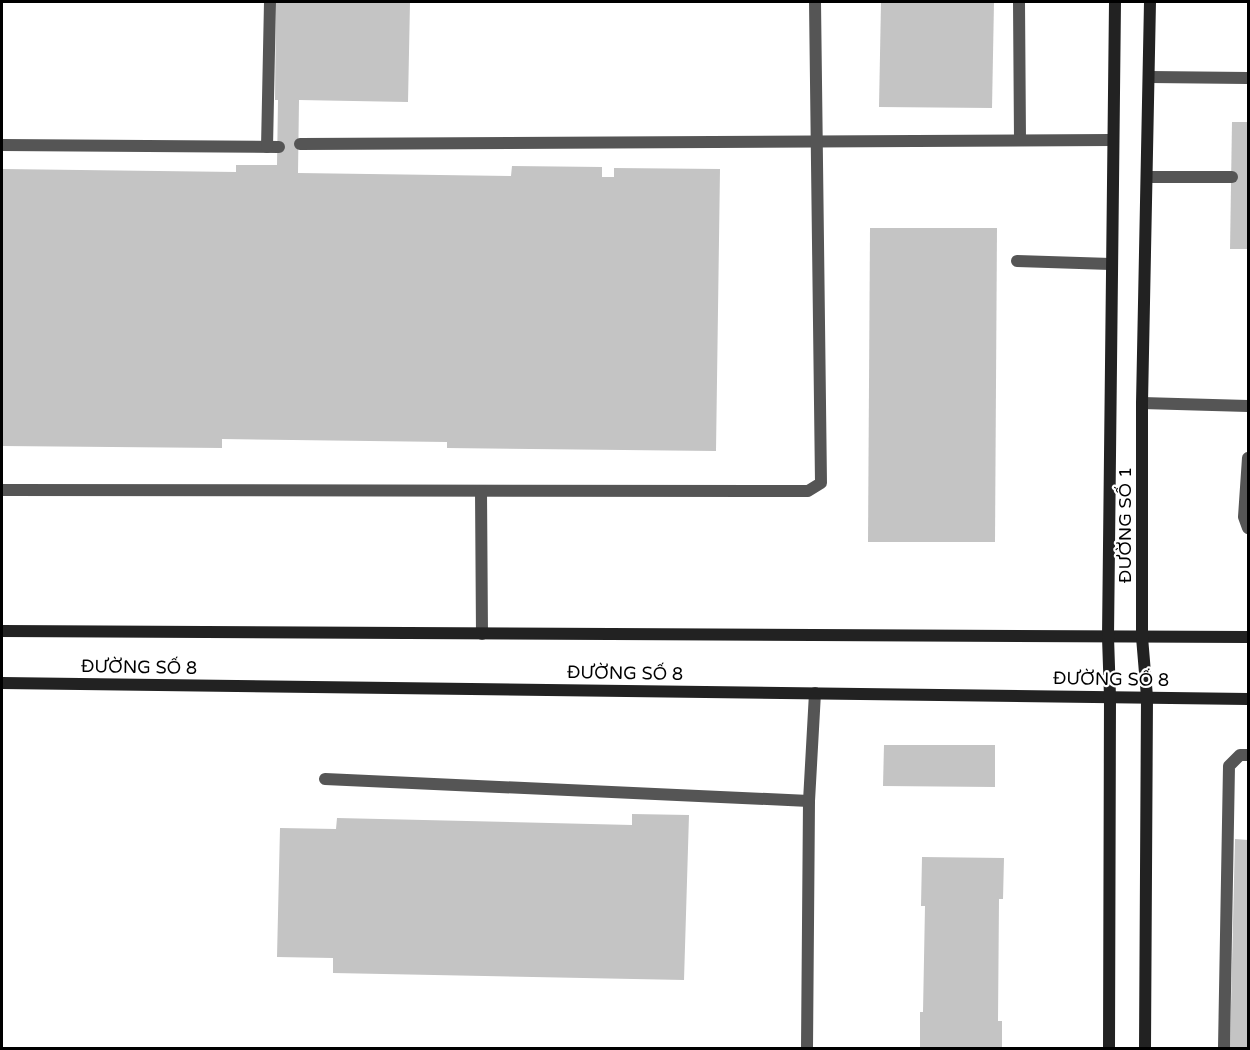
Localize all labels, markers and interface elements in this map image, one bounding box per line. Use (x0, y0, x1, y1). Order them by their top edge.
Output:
street label: ĐƯỜNG SỐ 1 (1114, 467, 1136, 583)
street label: ĐƯỜNG SỐ 8 (81, 655, 197, 679)
street label: ĐƯỜNG SỐ 8 (567, 661, 683, 685)
street label: ĐƯỜNG SỐ 8 (1053, 667, 1169, 691)

